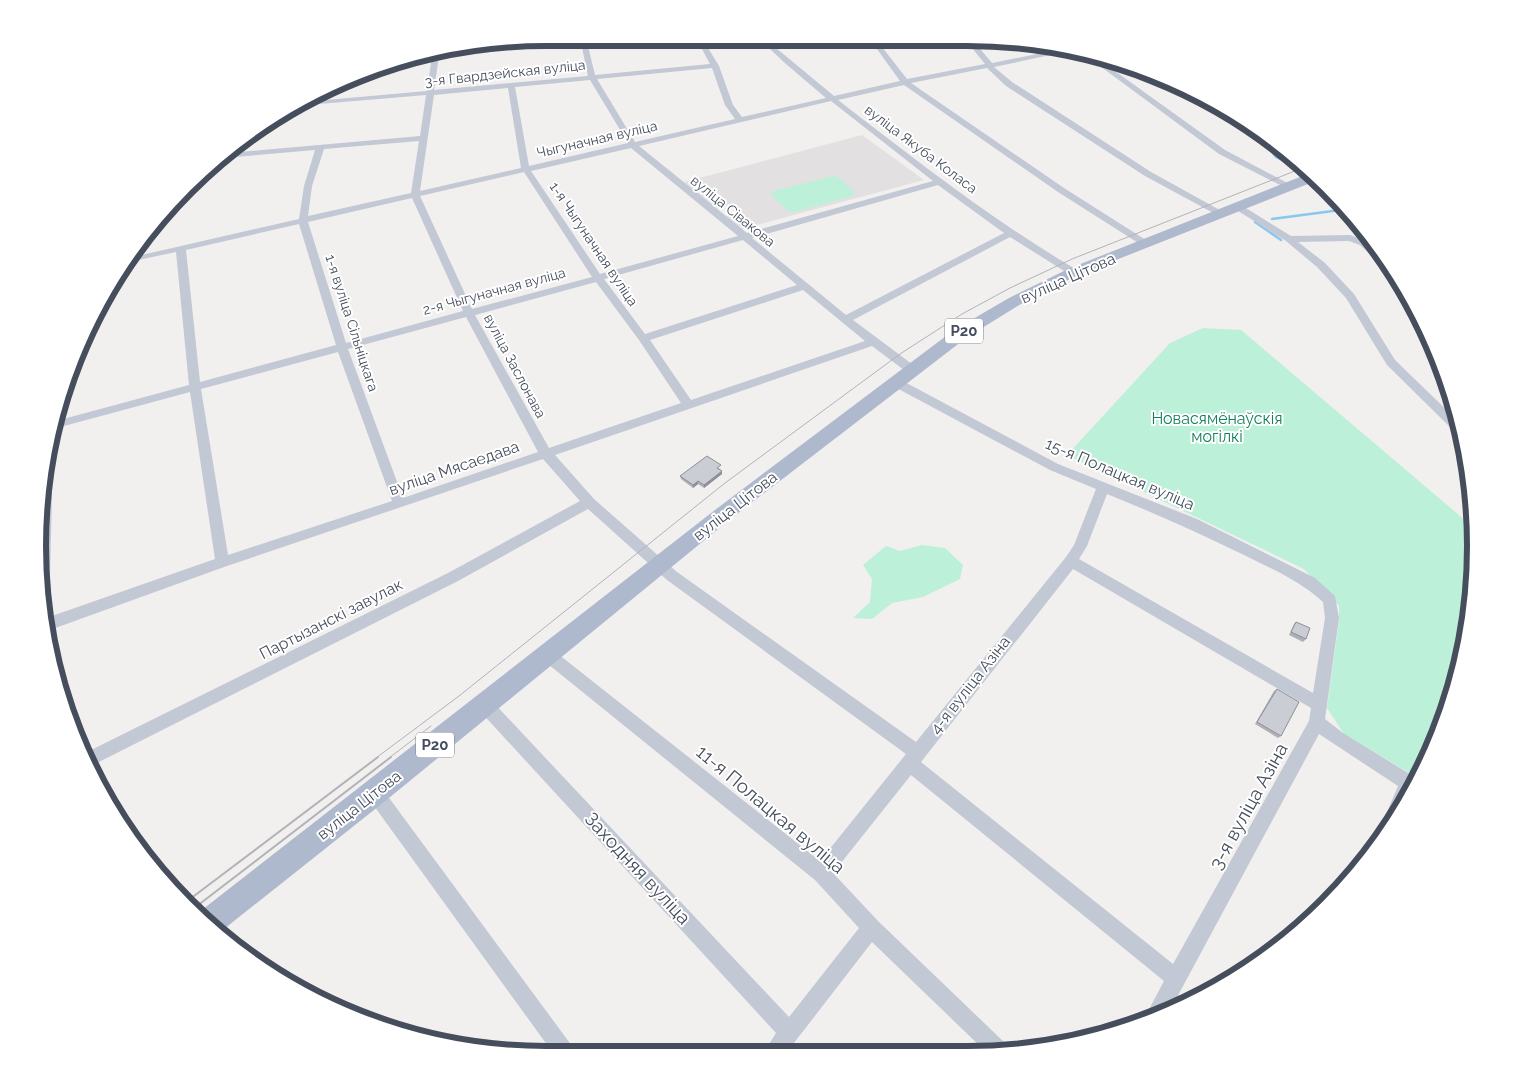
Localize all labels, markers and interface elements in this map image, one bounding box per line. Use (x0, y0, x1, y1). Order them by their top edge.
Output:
street label: 3-я Гвардзейская вуліца (424, 57, 586, 89)
street label: вуліца Якуба Коласа (862, 102, 980, 196)
street label: Чыгуначная вуліца (535, 117, 659, 161)
street label: вуліца Сівакова (688, 172, 778, 250)
street label: 1-я Чыгуначная вуліца (547, 179, 641, 309)
street label: вуліца Цітова (1018, 249, 1118, 307)
street label: 1-я вуліца Сільніцкага (322, 253, 382, 393)
street label: 2-я Чыгуначная вуліца (421, 264, 567, 318)
street label: вуліца Заслонава (481, 311, 549, 421)
road number: Р20 (945, 318, 983, 344)
park label: Новасямёнаўскія могілкі (1151, 409, 1283, 446)
street label: 15-я Полацкая вуліца (1043, 434, 1197, 514)
street label: вуліца Мясаедава (386, 437, 522, 499)
street label: вуліца Цітова (689, 467, 781, 545)
street label: Партызанскі завулак (256, 575, 406, 663)
street label: 4-я вуліца Азіна (926, 632, 1014, 738)
road number: Р20 (416, 732, 454, 758)
street label: 3-я вуліца Азіна (1204, 739, 1292, 873)
street label: 11-я Полацкая вуліца (692, 740, 850, 878)
street label: вуліца Цітова (313, 766, 405, 844)
street label: Заходняя вуліца (581, 807, 695, 929)

